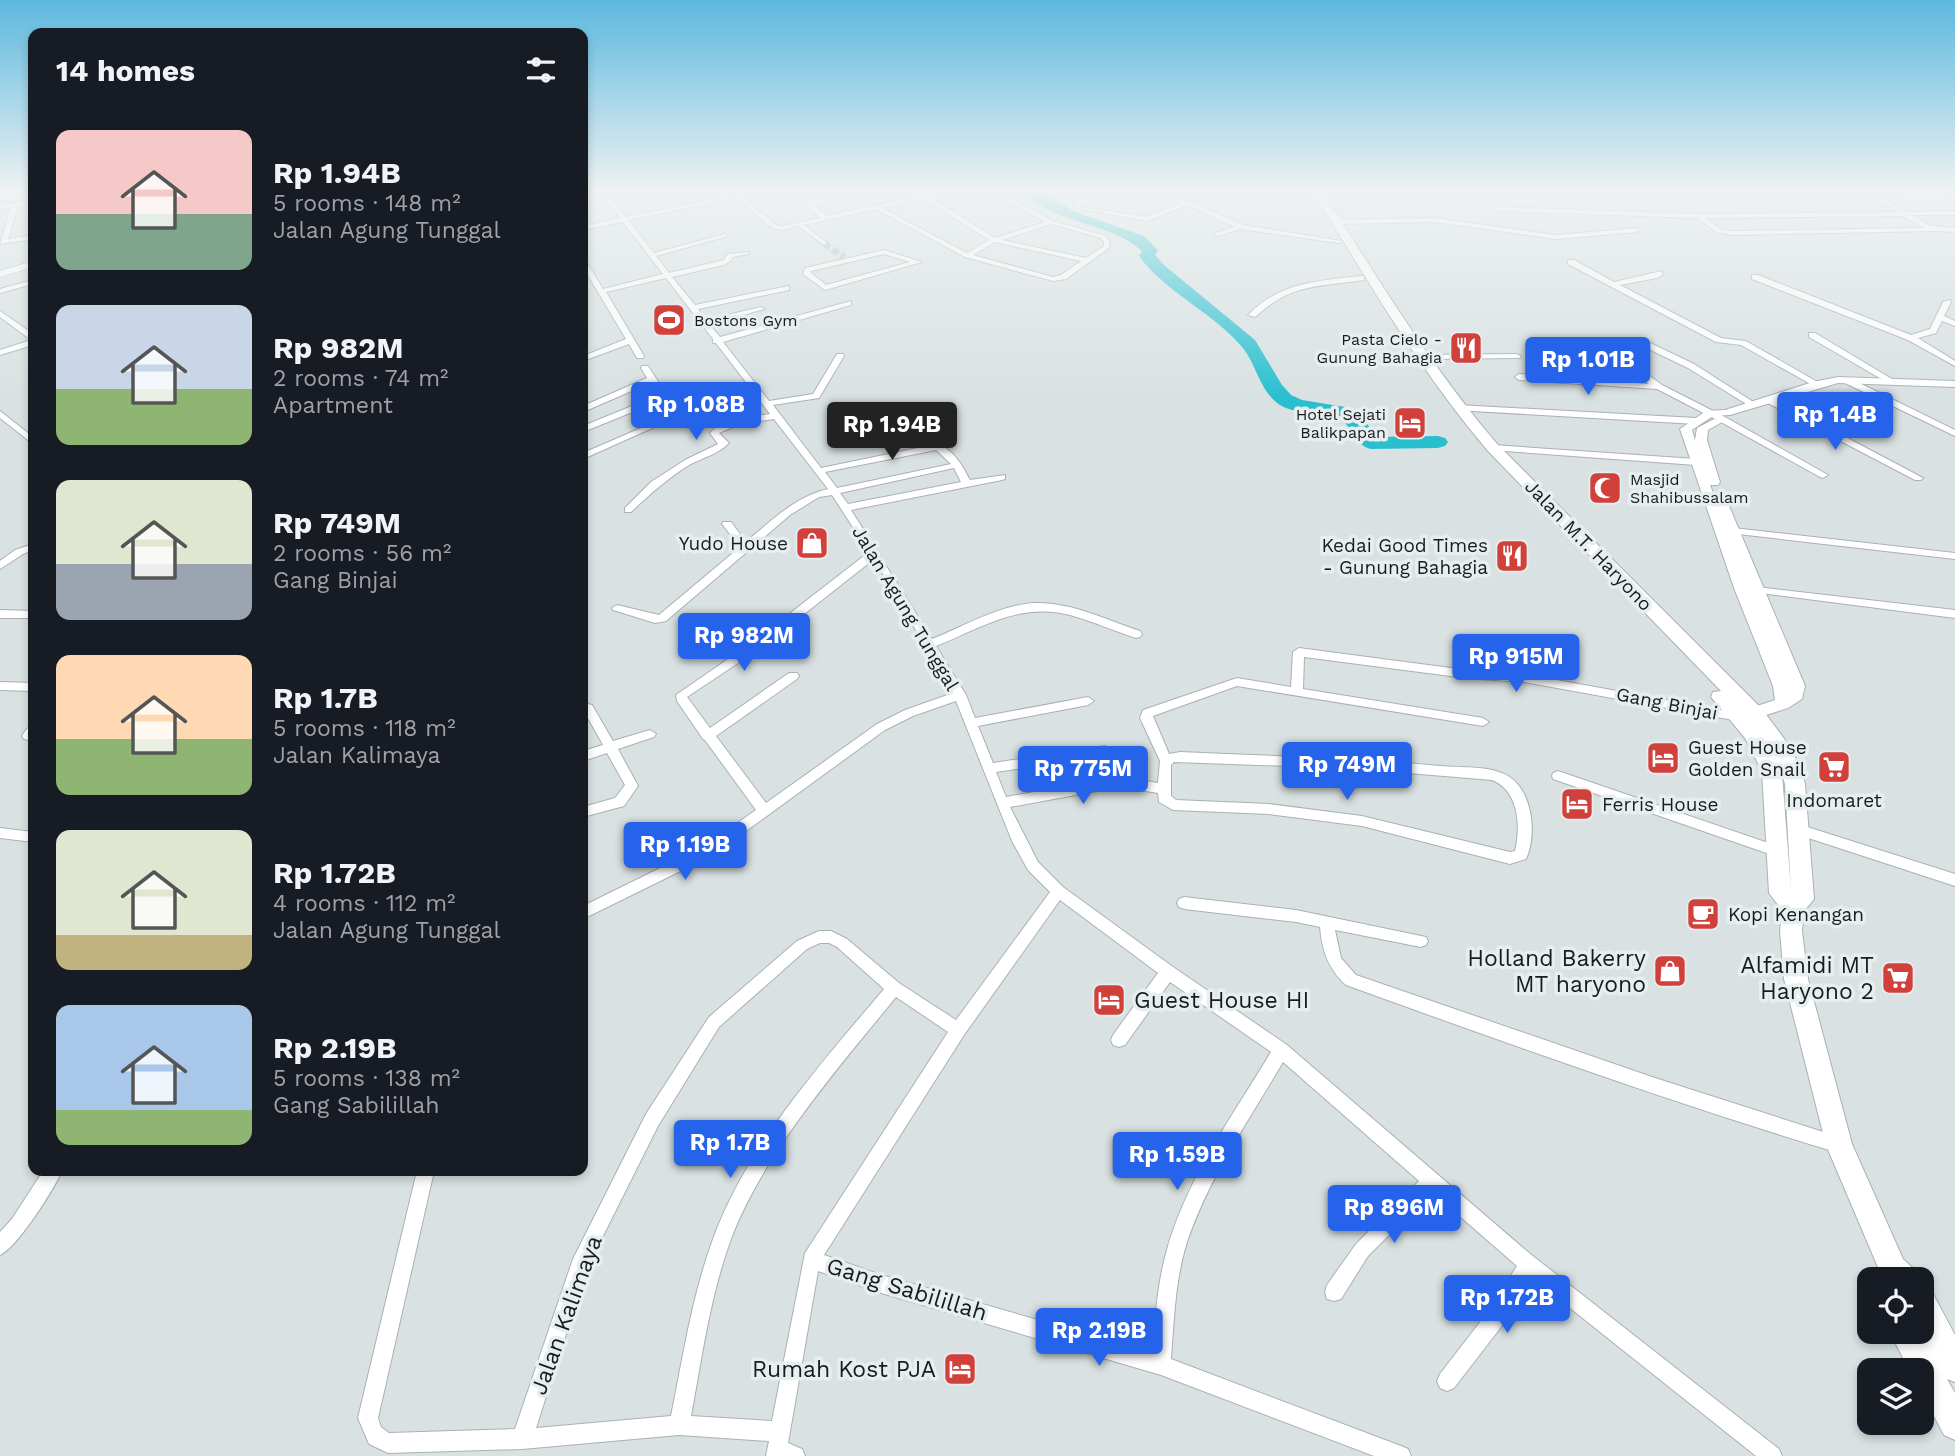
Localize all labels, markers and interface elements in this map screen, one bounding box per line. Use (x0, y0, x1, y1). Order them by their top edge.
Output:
icon: filters (522, 51, 560, 89)
text: 14 homes (56, 53, 195, 88)
text: Rp 1.94B (273, 155, 401, 190)
icon: home (112, 158, 196, 242)
text: 5 rooms · 148 m² (273, 190, 461, 217)
text: Jalan Agung Tunggal (273, 217, 501, 244)
sports icon: Bostons Gym (650, 301, 688, 339)
place label: Bostons Gym (694, 311, 798, 330)
restaurant icon: Pasta Cielo - Gunung Bahagia (1447, 329, 1485, 367)
text: Rp 982M (273, 330, 403, 365)
place label: Pasta Cielo - Gunung Bahagia (1317, 330, 1442, 367)
icon: home (112, 333, 196, 417)
pin: Rp 1.01B (1516, 338, 1660, 397)
text: Rp 1.01B (1541, 346, 1635, 373)
text: 2 rooms · 74 m² (273, 365, 448, 392)
pin: Rp 1.08B (624, 382, 768, 442)
text: Rp 1.08B (647, 391, 745, 418)
text: Apartment (273, 392, 393, 419)
pin: Rp 1.4B (1770, 392, 1900, 452)
text: Rp 1.4B (1793, 401, 1877, 428)
pin: Rp 1.94B (820, 402, 964, 462)
hotel icon: Hotel Sejati Balikpapan (1391, 404, 1429, 442)
place label: Hotel Sejati Balikpapan (1296, 405, 1386, 442)
text: Rp 1.94B (843, 411, 941, 438)
mosque icon: Masjid Shahibussalam (1586, 469, 1624, 507)
place label: Masjid Shahibussalam (1630, 470, 1748, 507)
street label: Jalan M.T. Haryono (1520, 475, 1657, 616)
text: Rp 749M (273, 505, 401, 540)
icon: home (112, 508, 196, 592)
street label: Jalan Agung Tunggal (847, 522, 964, 695)
shop icon: Yudo House (793, 524, 831, 562)
place label: Yudo House (679, 532, 788, 555)
place label: Kedai Good Times - Gunung Bahagia (1321, 534, 1488, 579)
restaurant icon: Kedai Good Times - Gunung Bahagia (1493, 537, 1531, 575)
text: 2 rooms · 56 m² (273, 540, 451, 567)
text: Gang Binjai (273, 567, 398, 594)
pin: Rp 982M (679, 614, 809, 673)
text: Rp 982M (694, 622, 794, 649)
pin: Rp 915M (1451, 634, 1581, 694)
text: Rp 915M (1468, 643, 1564, 670)
text: Rp 1.7B (273, 680, 378, 715)
street label: Gang Binjai (1614, 682, 1720, 725)
icon: home (112, 683, 196, 767)
text: 5 rooms · 118 m² (273, 715, 456, 742)
place label: Guest House Golden Snail (1688, 736, 1807, 781)
hotel icon: Guest House Golden Snail (1644, 739, 1682, 777)
text: Jalan Kalimaya (273, 742, 441, 769)
pin: Rp 749M (1282, 742, 1412, 802)
pin: Rp 775M (1018, 746, 1148, 806)
supermarket icon: Indomaret (1815, 748, 1853, 786)
text: Rp 749M (1298, 751, 1396, 778)
text: Rp 775M (1034, 755, 1132, 782)
hotel icon: Ferris House (1558, 785, 1596, 823)
place label: Indomaret (1786, 789, 1882, 812)
place label: Ferris House (1602, 793, 1718, 816)
pin: Rp 1.19B (613, 822, 757, 882)
text: Rp 1.19B (640, 831, 730, 858)
text: Rp 1.72B (273, 855, 396, 890)
icon: home (112, 858, 196, 942)
text: 4 rooms · 112 m² (273, 890, 455, 917)
cafe icon: Kopi Kenangan (1684, 895, 1722, 933)
place label: Kopi Kenangan (1728, 903, 1864, 926)
text: Jalan Agung Tunggal (273, 917, 501, 944)
place label: Holland Bakerry MT haryono (1467, 945, 1646, 998)
shop icon: Holland Bakerry MT haryono (1651, 952, 1689, 990)
place label: Alfamidi MT Haryono 2 (1740, 952, 1874, 1005)
supermarket icon: Alfamidi MT Haryono 2 (1879, 959, 1917, 997)
hotel icon: Guest House HI (1090, 981, 1128, 1019)
place label: Guest House HI (1134, 987, 1309, 1014)
text: Rp 2.19B (273, 1030, 396, 1065)
icon: home (112, 1033, 196, 1117)
text: 5 rooms · 138 m² (273, 1065, 460, 1092)
text: Gang Sabilillah (273, 1092, 440, 1119)
pin: Rp 1.7B (665, 1120, 795, 1180)
text: Rp 1.7B (690, 1129, 770, 1156)
pin: Rp 1.59B (1105, 1132, 1249, 1192)
text: Rp 1.59B (1129, 1141, 1225, 1168)
pin: Rp 896M (1329, 1186, 1459, 1245)
text: Rp 896M (1344, 1194, 1444, 1221)
street label: Jalan Kalimaya (525, 1232, 608, 1399)
street label: Gang Sabilillah (823, 1252, 990, 1327)
map controls (1857, 1267, 1934, 1435)
button: locate (1857, 1267, 1934, 1344)
pin: Rp 1.72B (1435, 1276, 1579, 1335)
text: Rp 1.72B (1460, 1284, 1554, 1311)
pin: Rp 2.19B (1027, 1308, 1171, 1368)
text: Rp 2.19B (1052, 1317, 1146, 1344)
hotel icon: Rumah Kost PJA (941, 1350, 979, 1388)
place label: Rumah Kost PJA (752, 1356, 936, 1383)
button: layers (1857, 1358, 1934, 1435)

